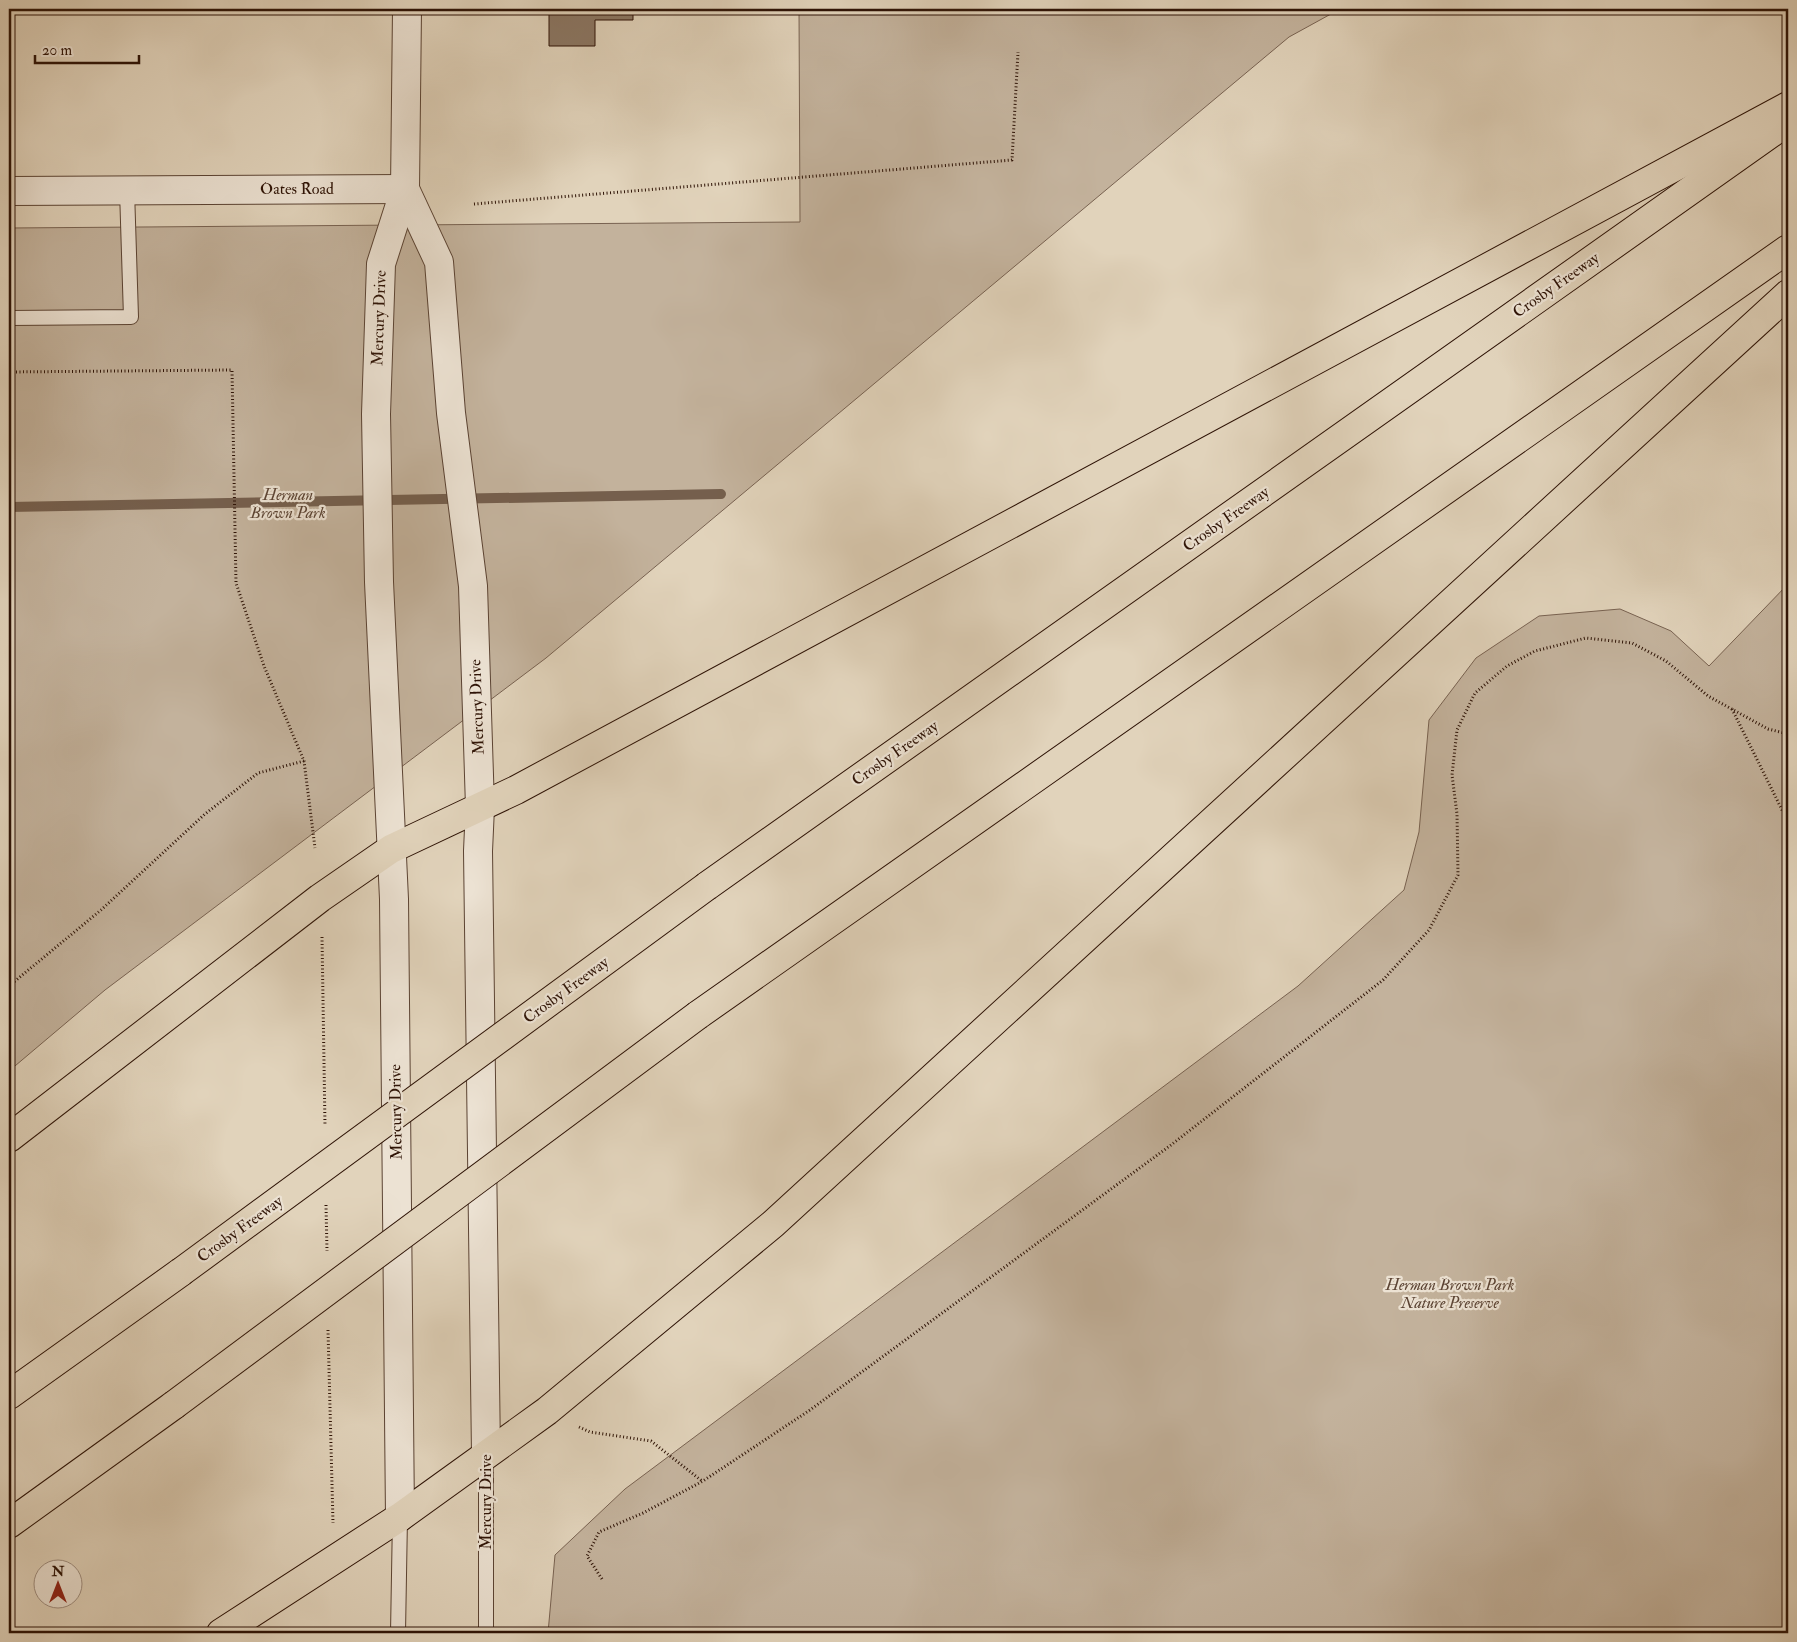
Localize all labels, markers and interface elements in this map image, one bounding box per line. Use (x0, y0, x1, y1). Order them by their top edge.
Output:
scale bar (35, 32, 139, 64)
text: 20 m (42, 41, 72, 60)
street label: Oates Road (260, 179, 334, 199)
street label: Crosby Freeway (1509, 247, 1604, 322)
street label: Mercury Drive (367, 270, 391, 366)
street label: Crosby Freeway (1179, 481, 1274, 556)
park label: Herman Brown Park (249, 485, 326, 523)
street label: Mercury Drive (465, 659, 489, 755)
street label: Crosby Freeway (848, 715, 943, 790)
street label: Crosby Freeway (519, 952, 614, 1028)
street label: Mercury Drive (385, 1064, 407, 1160)
street label: Crosby Freeway (193, 1191, 288, 1267)
park label: Herman Brown Park Nature Preserve (1385, 1275, 1515, 1313)
street label: Mercury Drive (476, 1454, 496, 1550)
north arrow (32, 1560, 82, 1610)
text: N (51, 1563, 65, 1580)

